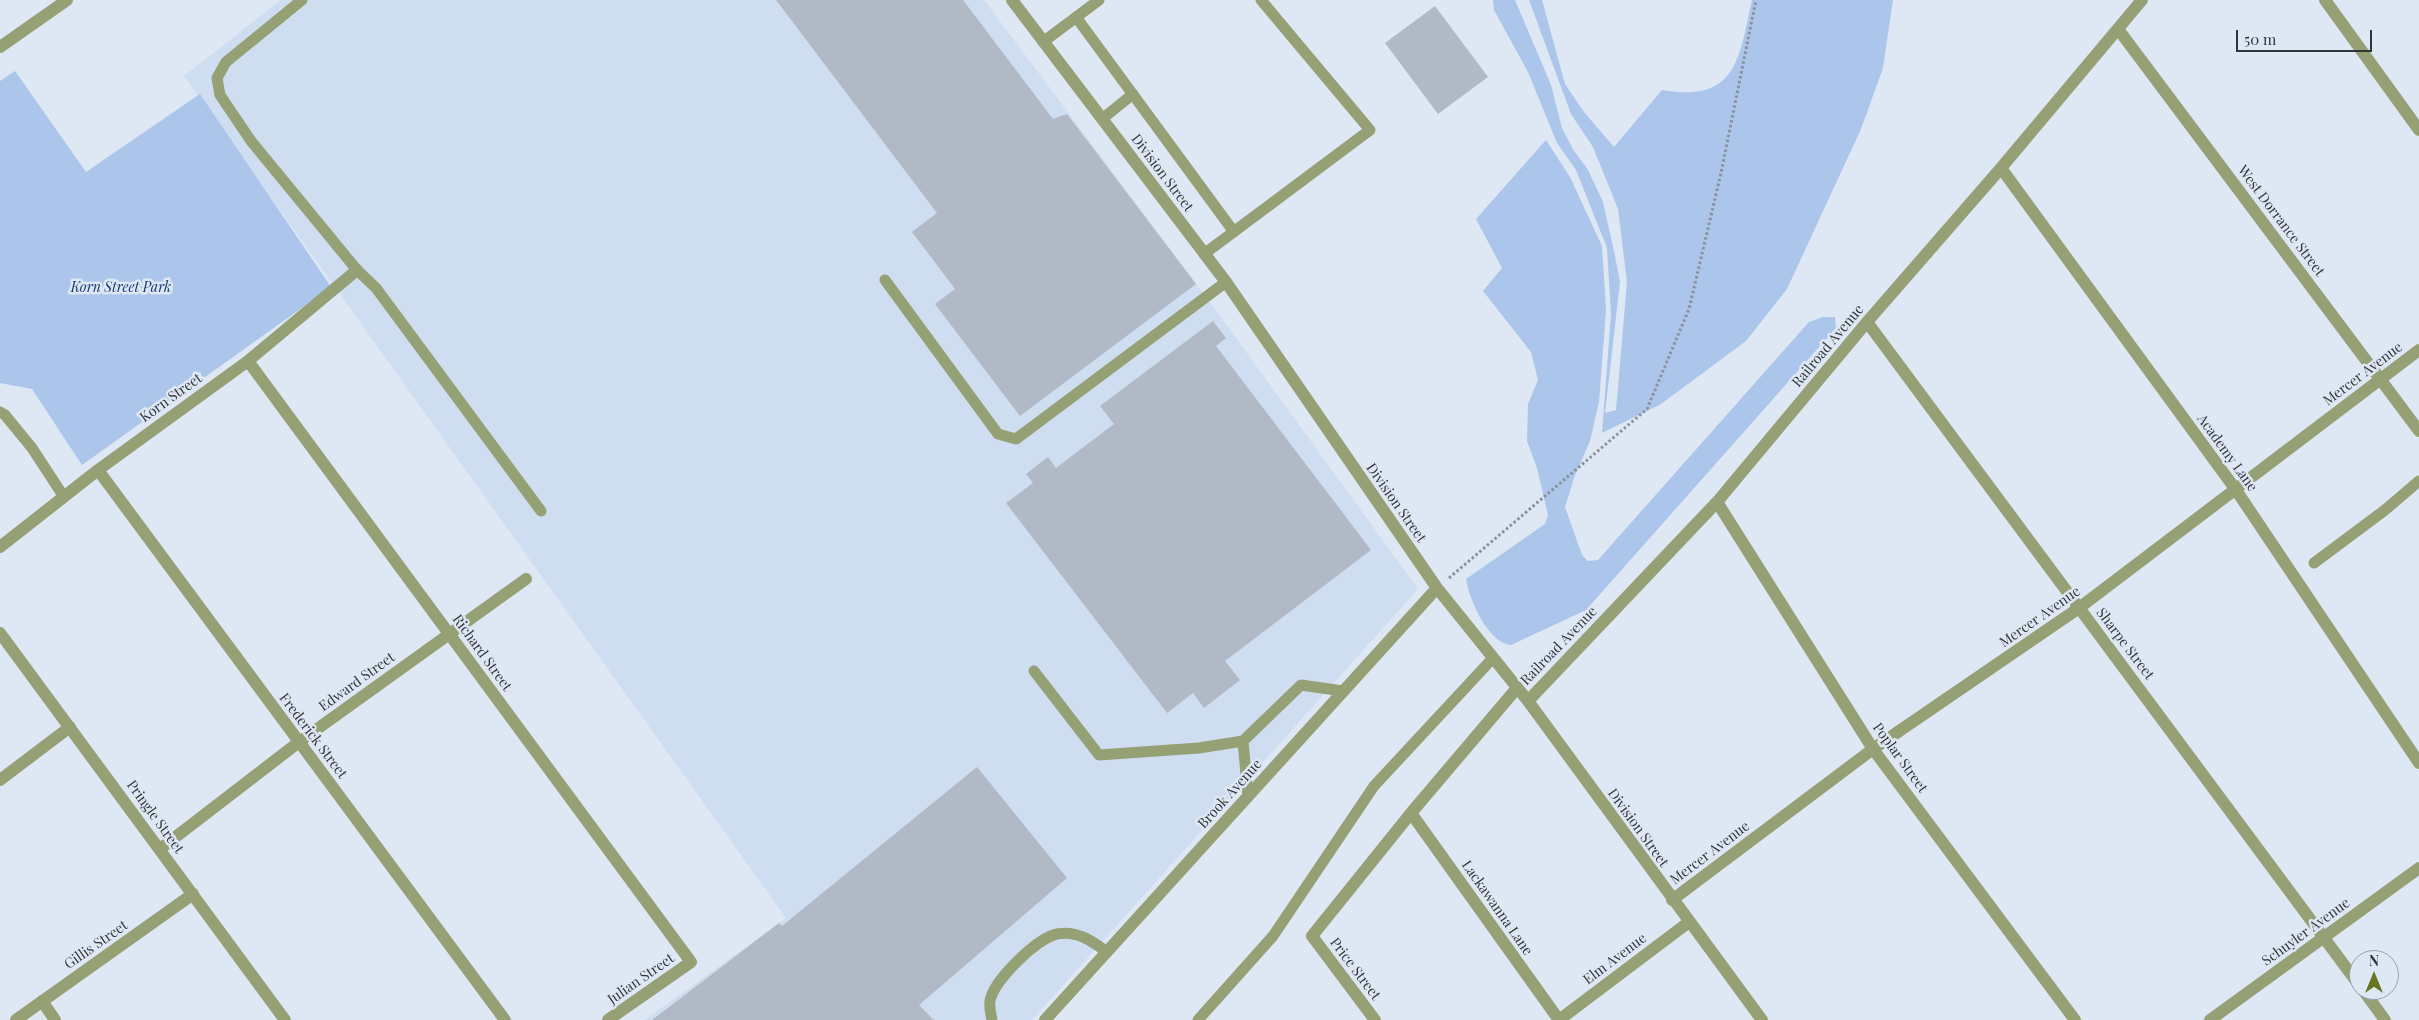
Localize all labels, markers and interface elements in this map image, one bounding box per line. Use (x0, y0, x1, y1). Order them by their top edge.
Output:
scale bar (2239, 20, 2375, 52)
text: 50 m (2244, 29, 2276, 49)
street label: Division Street (1127, 131, 1197, 215)
street label: West Dorrance Street (2234, 162, 2328, 280)
park label: Korn Street Park (71, 280, 171, 296)
street label: Railroad Avenue (1789, 301, 1867, 391)
street label: Mercer Avenue (2320, 339, 2406, 409)
street label: Korn Street (137, 370, 205, 426)
street label: Academy Lane (2193, 411, 2261, 495)
street label: Division Street (1363, 460, 1429, 546)
street label: Mercer Avenue (1996, 583, 2084, 651)
street label: Railroad Avenue (1517, 603, 1601, 689)
street label: Sharpe Street (2093, 605, 2157, 683)
street label: Richard Street (449, 612, 515, 694)
street label: Edward Street (316, 649, 398, 715)
street label: Frederick Street (276, 690, 350, 782)
street label: Poplar Street (1869, 720, 1931, 796)
street label: Brook Avenue (1195, 756, 1265, 832)
street label: Pringle Street (123, 777, 187, 857)
street label: Division Street (1604, 786, 1672, 870)
street label: Mercer Avenue (1667, 818, 1753, 888)
street label: Lackawanna Lane (1458, 857, 1536, 959)
street label: Schuyler Avenue (2259, 895, 2353, 969)
street label: Gillis Street (61, 917, 131, 973)
street label: Elm Avenue (1580, 930, 1650, 988)
street label: Price Street (1326, 935, 1384, 1003)
street label: Julian Street (605, 950, 677, 1008)
north arrow (2349, 950, 2399, 1000)
text: N (2369, 951, 2379, 970)

